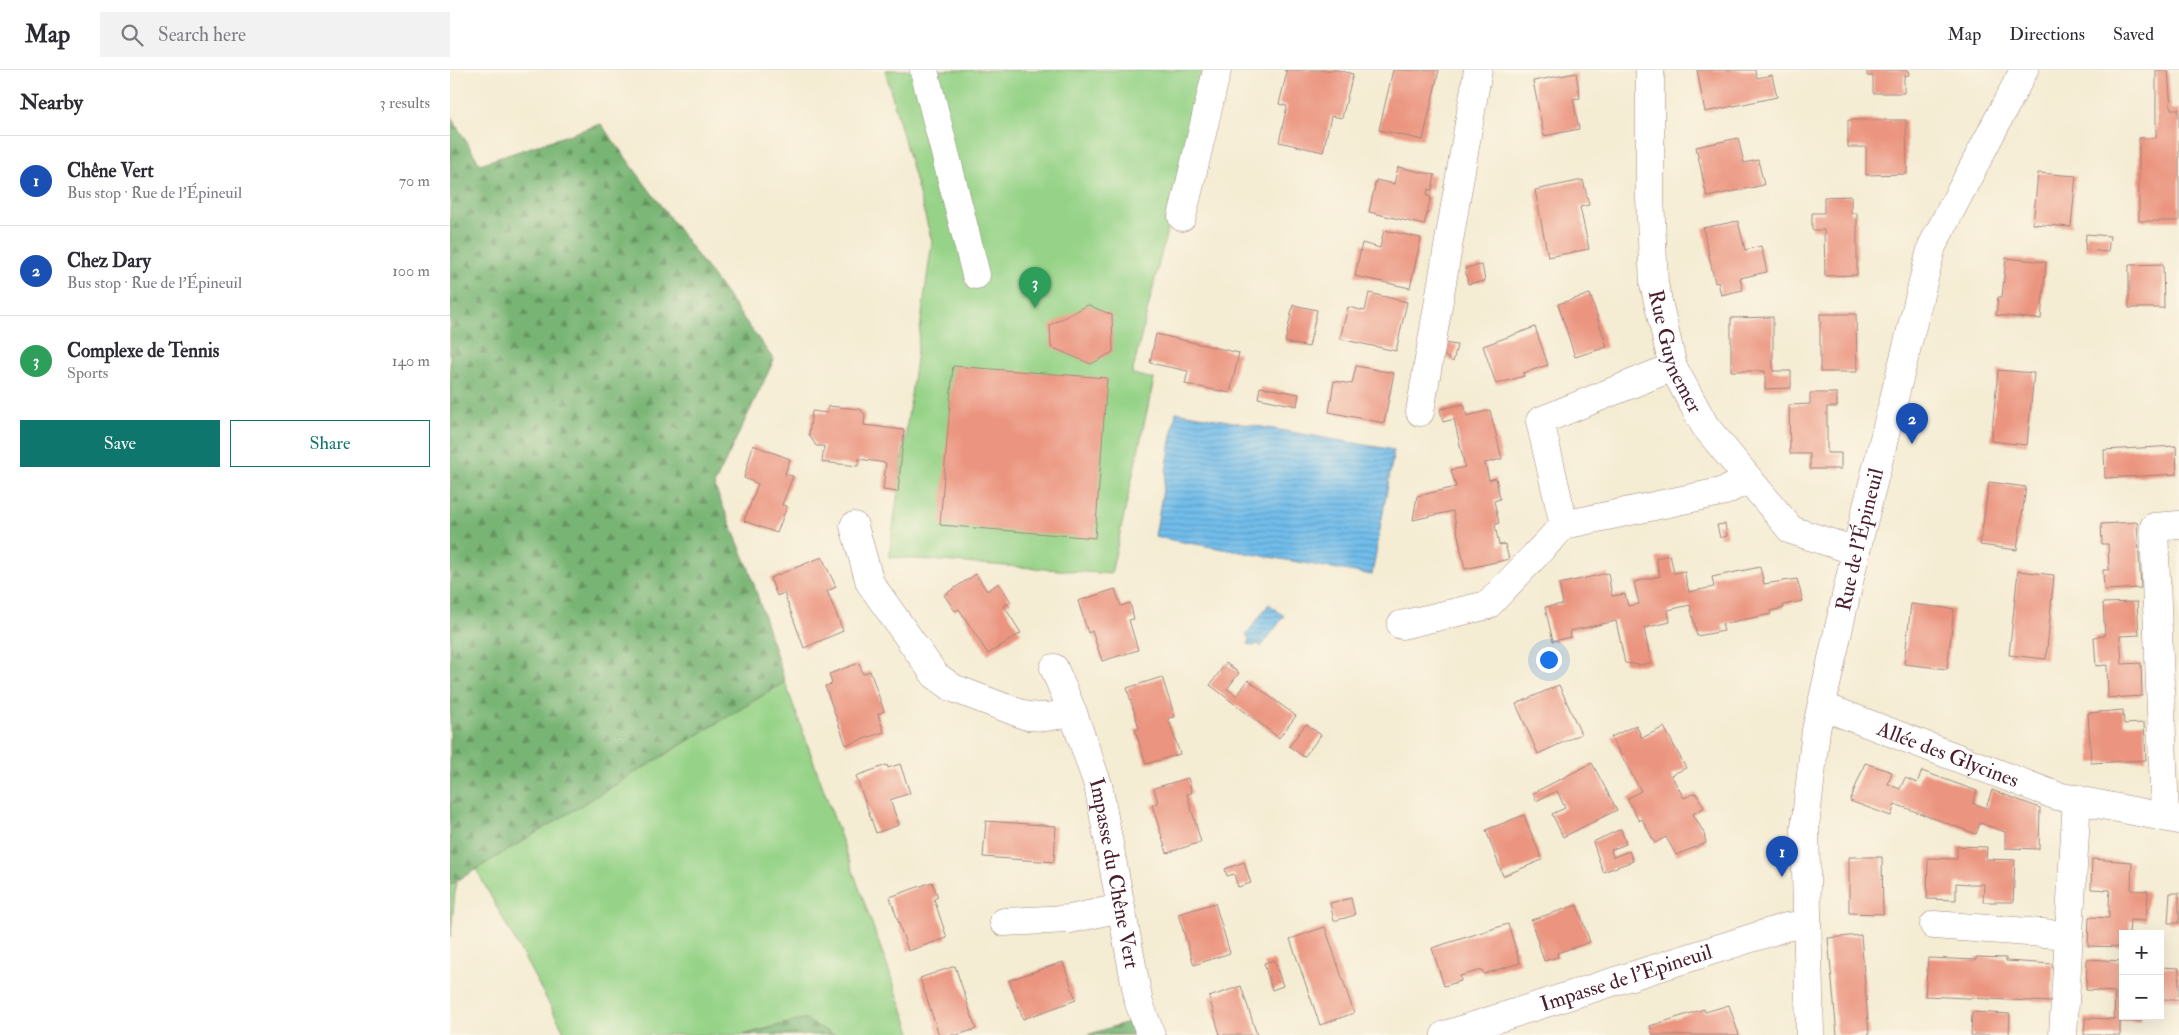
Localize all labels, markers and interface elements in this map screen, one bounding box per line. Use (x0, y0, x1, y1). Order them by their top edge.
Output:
search box (100, 12, 450, 57)
text: Map (25, 19, 70, 50)
icon: search (118, 21, 146, 49)
text: Search here (158, 23, 246, 47)
text: Map (1948, 23, 1981, 46)
text: Directions (2009, 23, 2085, 46)
text: Saved (2113, 23, 2154, 46)
text: Nearby (20, 89, 83, 116)
text: 3 results (379, 93, 430, 113)
text: Chêne Vert (67, 159, 154, 183)
text: 1 (33, 171, 39, 191)
text: 70 m (399, 171, 430, 191)
text: Bus stop · Rue de l'Épineuil (67, 183, 242, 203)
text: Chez Dary (67, 249, 151, 273)
text: 2 (32, 261, 40, 281)
text: 100 m (392, 261, 430, 281)
pin: 3 (1019, 267, 1051, 308)
text: Bus stop · Rue de l'Épineuil (67, 273, 242, 293)
street label: Rue Guynemer (1642, 287, 1709, 418)
text: Complexe de Tennis (67, 339, 219, 363)
text: 3 (33, 351, 39, 371)
text: 140 m (392, 351, 430, 371)
text: Sports (67, 363, 108, 383)
pin: 2 (1896, 403, 1928, 444)
button: Save (20, 420, 220, 467)
button: Share (230, 420, 430, 467)
street label: Rue de l'Épineuil (1830, 465, 1890, 614)
your location (1536, 647, 1562, 673)
street label: Allée des Glycines (1872, 715, 2023, 794)
street label: Impasse du Chêne Vert (1083, 775, 1145, 971)
pin: 1 (1766, 836, 1798, 877)
map controls (2119, 930, 2164, 1020)
button: + (2119, 930, 2164, 975)
street label: Impasse de l'Epineuil (1537, 938, 1716, 1018)
button: − (2119, 975, 2164, 1020)

